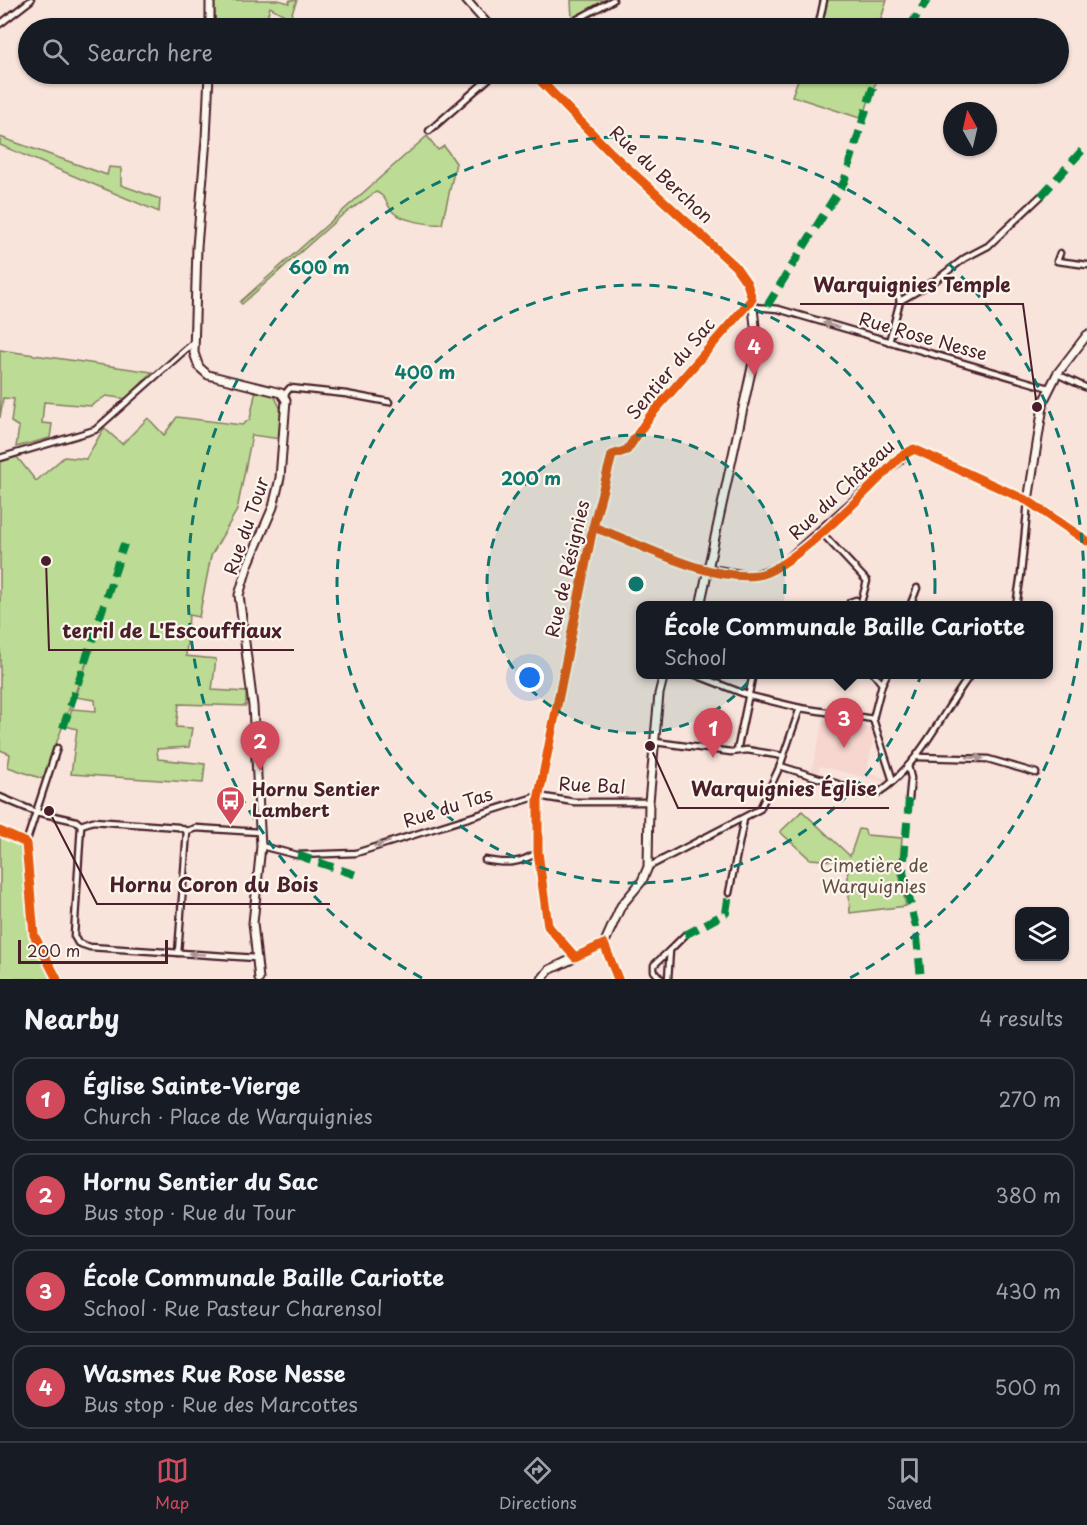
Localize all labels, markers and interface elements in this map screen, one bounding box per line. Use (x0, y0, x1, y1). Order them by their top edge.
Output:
search box (18, 18, 1069, 84)
icon: search (39, 35, 72, 68)
text: Search here (87, 35, 213, 68)
north arrow (943, 102, 997, 156)
street label: Rue du Berchon (604, 119, 720, 229)
text: 600 m (288, 253, 350, 280)
callout: Warquignies Temple (800, 266, 1023, 304)
text: Warquignies Temple (813, 269, 1011, 299)
street label: Rue Rose Nesse (856, 304, 991, 367)
street label: Sentier du Sac (619, 311, 721, 425)
one-way arrow (822, 320, 840, 329)
pin: 4 (734, 326, 774, 376)
text: 400 m (395, 358, 455, 385)
street label: Rue du Château (782, 432, 900, 545)
text: 200 m (501, 464, 561, 491)
street label: Rue du Tour (216, 472, 275, 578)
street label: Rue de Résignies (538, 497, 595, 640)
centre of rings (626, 574, 646, 594)
popup (636, 601, 1053, 679)
text: École Communale Baille Cariotte (664, 609, 1025, 642)
callout: terril de L'Escouffiaux (49, 612, 294, 650)
text: terril de L'Escouffiaux (62, 615, 283, 645)
text: School (664, 642, 727, 672)
your location (515, 663, 544, 692)
pin: 3 (824, 698, 864, 748)
pin: 1 (694, 708, 732, 758)
pin: 2 (240, 722, 280, 771)
one-way arrow (966, 753, 985, 763)
street label: Rue Bal (558, 769, 626, 800)
callout: Warquignies Église (678, 770, 889, 808)
text: Warquignies Église (691, 773, 877, 803)
place label: Hornu Sentier Lambert (252, 775, 380, 823)
street label: Rue du Tas (399, 779, 496, 834)
bus stop icon: Hornu Sentier Lambert (215, 784, 247, 826)
one-way arrow (373, 840, 391, 849)
park label: Cimetière de Warquignies (819, 851, 929, 899)
callout: Hornu Coron du Bois (97, 866, 330, 904)
text: Hornu Coron du Bois (110, 869, 319, 899)
map controls (1015, 907, 1069, 961)
button: layers (1015, 907, 1069, 961)
scale bar (18, 937, 168, 964)
text: 200 m (27, 938, 80, 962)
one-way arrow (188, 950, 207, 959)
text: Nearby (24, 999, 119, 1038)
text: 4 results (979, 1003, 1063, 1033)
text: Église Sainte-Vierge (83, 1068, 301, 1101)
text: 1 (41, 1084, 50, 1114)
text: 270 m (998, 1084, 1061, 1114)
text: Church · Place de Warquignies (83, 1101, 373, 1131)
text: Hornu Sentier du Sac (83, 1164, 318, 1197)
text: 2 (38, 1180, 53, 1210)
text: 380 m (995, 1180, 1061, 1210)
text: Bus stop · Rue du Tour (83, 1197, 296, 1227)
text: École Communale Baille Cariotte (83, 1260, 444, 1293)
text: 3 (39, 1276, 52, 1306)
text: 430 m (996, 1276, 1061, 1306)
text: School · Rue Pasteur Charensol (83, 1293, 382, 1323)
text: Wasmes Rue Rose Nesse (83, 1356, 346, 1389)
text: 4 (39, 1372, 52, 1402)
text: 500 m (994, 1372, 1061, 1402)
text: Bus stop · Rue des Marcottes (83, 1389, 358, 1419)
tab: Map (155, 1454, 189, 1514)
tab: Directions (499, 1454, 577, 1514)
tab: Saved (887, 1454, 932, 1514)

